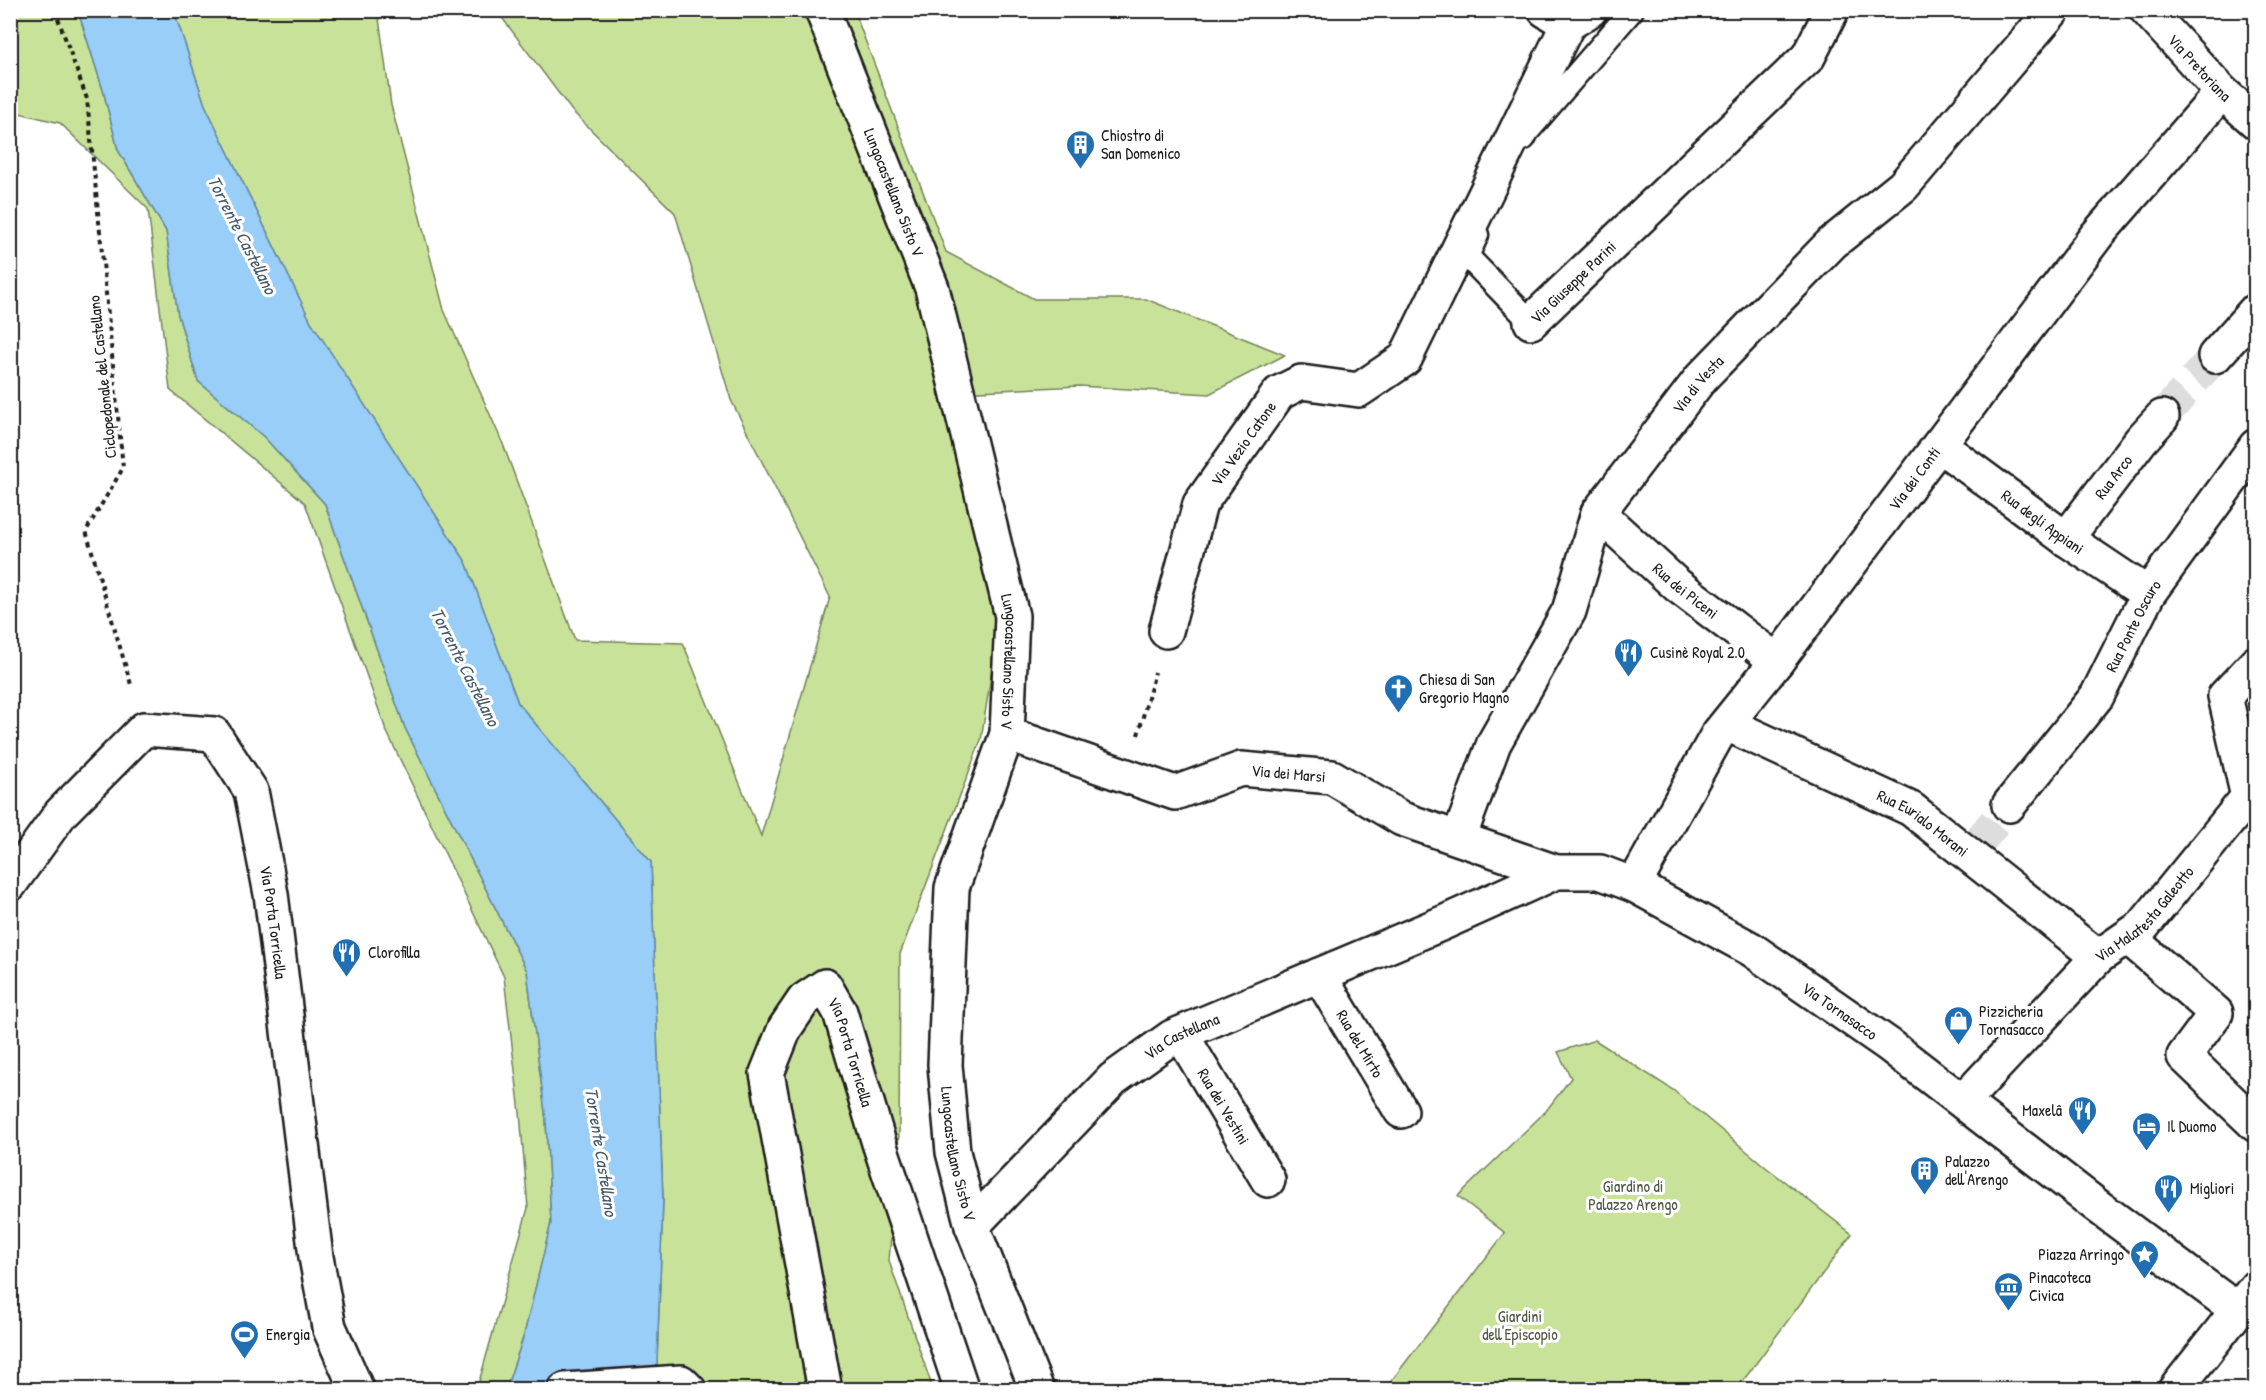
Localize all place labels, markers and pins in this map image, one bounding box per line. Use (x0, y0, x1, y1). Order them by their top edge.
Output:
place label: Chiostro di San Domenico (1101, 124, 1181, 164)
building icon: Chiostro di San Domenico (1064, 128, 1096, 170)
restaurant icon: Cusinè Royal 2.0 (1613, 636, 1645, 678)
place label: Cusinè Royal 2.0 (1650, 641, 1745, 663)
place label: Chiesa di San Gregorio Magno (1419, 668, 1510, 708)
church icon: Chiesa di San Gregorio Magno (1382, 672, 1414, 714)
restaurant icon: Clorofilla (331, 936, 363, 978)
place label: Clorofilla (368, 941, 420, 963)
place label: Pizzicheria Tornasacco (1979, 1000, 2044, 1040)
shop icon: Pizzicheria Tornasacco (1942, 1004, 1974, 1046)
restaurant icon: Maxelâ (2067, 1094, 2099, 1136)
place label: Maxelâ (2022, 1099, 2062, 1121)
hotel icon: Il Duomo (2130, 1110, 2162, 1152)
place label: Il Duomo (2167, 1115, 2217, 1137)
place label: Palazzo dell'Arengo (1945, 1150, 2009, 1190)
building icon: Palazzo dell'Arengo (1908, 1154, 1940, 1196)
restaurant icon: Migliori (2153, 1172, 2185, 1214)
place label: Migliori (2190, 1177, 2234, 1199)
place icon: Piazza Arringo (2129, 1238, 2161, 1280)
place label: Piazza Arringo (2038, 1243, 2125, 1265)
place label: Pinacoteca Civica (2029, 1266, 2091, 1306)
museum icon: Pinacoteca Civica (1992, 1270, 2024, 1312)
sports icon: Energia (229, 1318, 261, 1360)
place label: Energia (266, 1323, 310, 1345)

